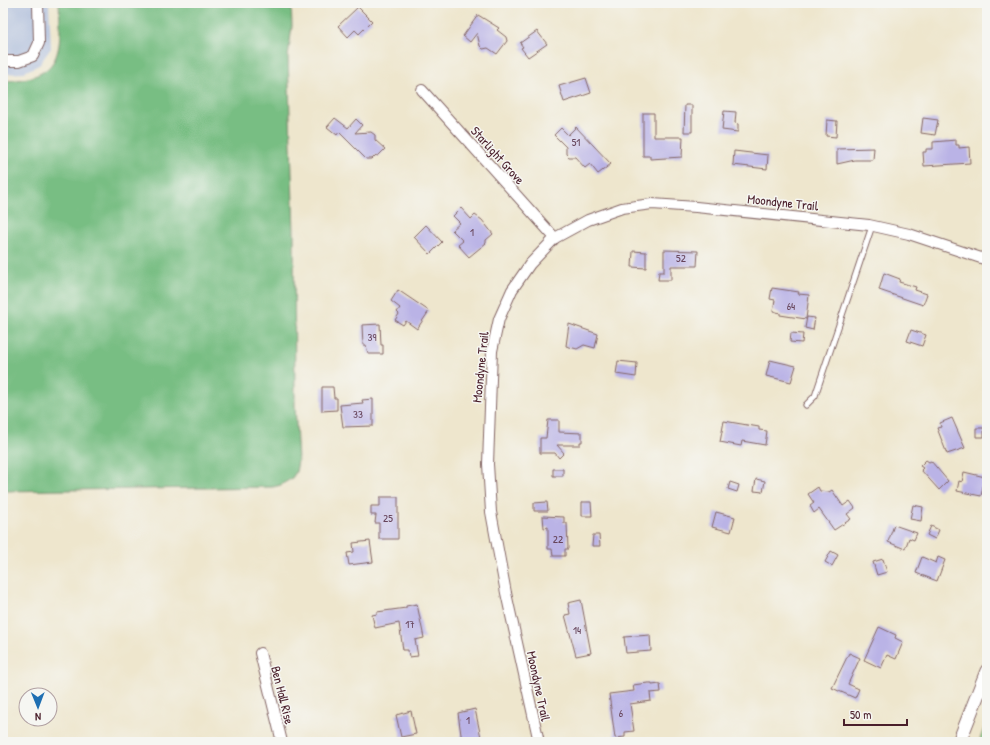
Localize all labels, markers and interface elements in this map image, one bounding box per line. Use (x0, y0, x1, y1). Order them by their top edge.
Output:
street label: Starlight Grove (467, 122, 529, 188)
house number: 51 (572, 135, 580, 149)
street label: Moondyne Trail (747, 189, 820, 215)
house number: 1 (470, 225, 474, 239)
house number: 52 (676, 251, 686, 265)
house number: 64 (787, 299, 795, 313)
house number: 39 (368, 330, 376, 344)
street label: Moondyne Trail (467, 330, 493, 403)
house number: 33 (353, 407, 363, 421)
house number: 25 (383, 511, 393, 525)
house number: 22 (553, 532, 563, 546)
house number: 17 (405, 617, 415, 631)
house number: 14 (573, 623, 581, 637)
street label: Moondyne Trail (523, 649, 555, 723)
street label: Ben Hall Rise (267, 664, 299, 726)
north arrow (18, 687, 58, 727)
scale bar (844, 701, 907, 727)
house number: 6 (619, 706, 624, 720)
text: 50 m (850, 706, 871, 723)
text: N (35, 710, 41, 724)
house number: 1 (466, 713, 470, 727)

